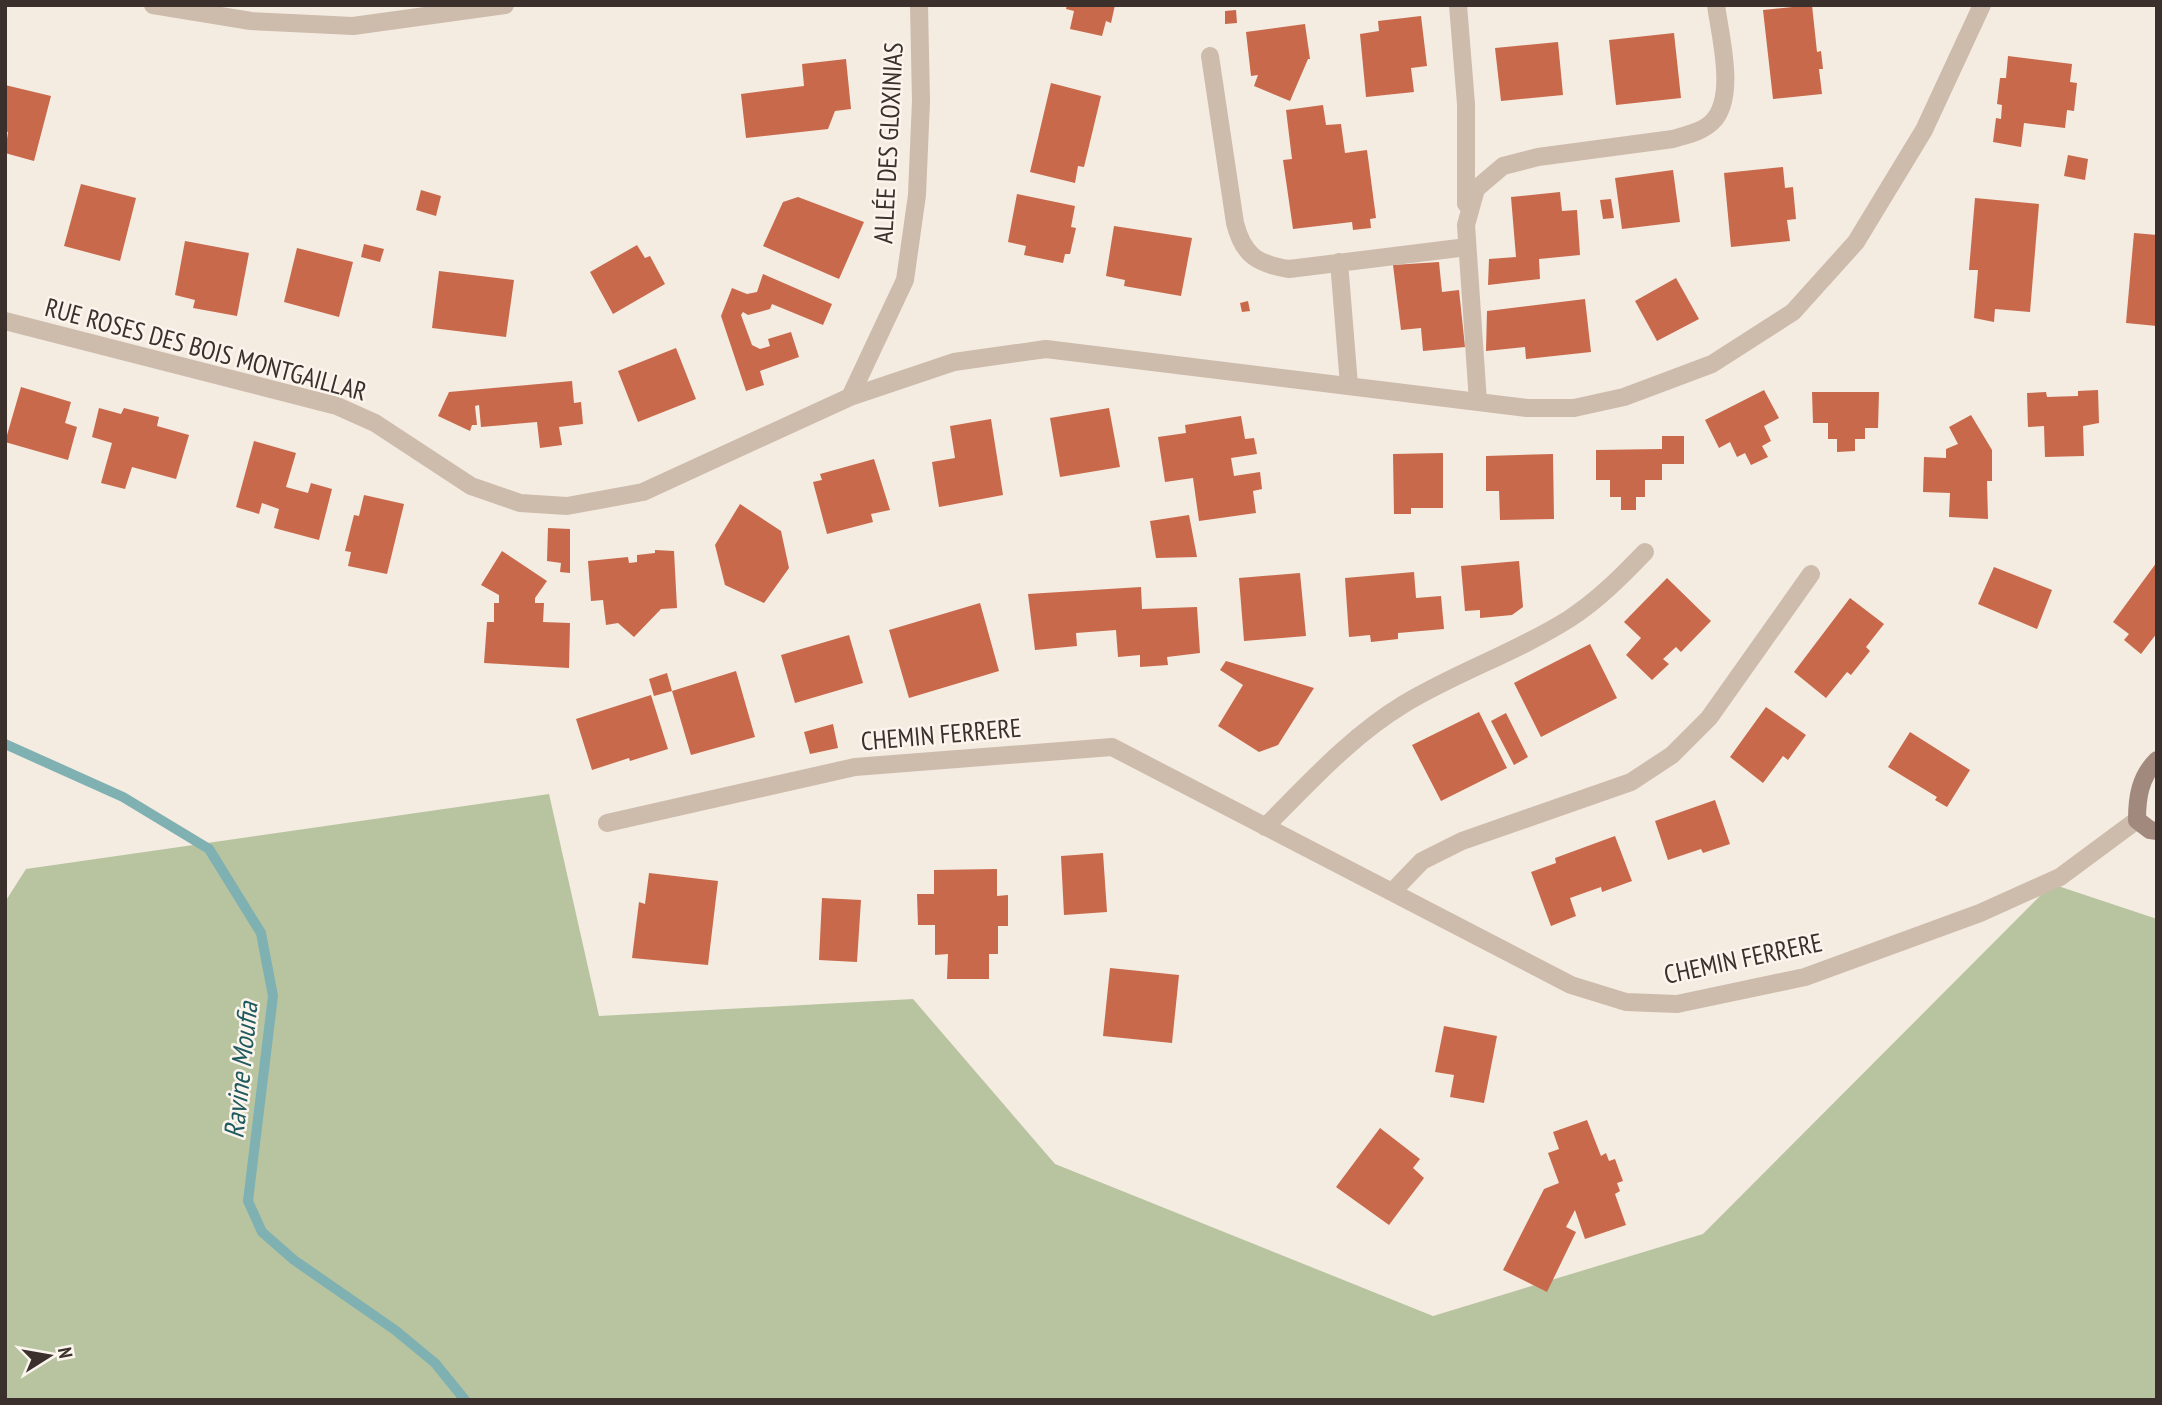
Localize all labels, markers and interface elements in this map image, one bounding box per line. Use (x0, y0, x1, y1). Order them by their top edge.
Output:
street label: ALLÉE DES GLOXINIAS (866, 42, 910, 244)
street label: RUE ROSES DES BOIS MONTGAILLAR (42, 290, 370, 408)
street label: CHEMIN FERRERE (859, 711, 1023, 757)
street label: CHEMIN FERRERE (1661, 925, 1825, 991)
water label: Ravine Moufia (214, 998, 266, 1140)
north arrow (14, 1321, 84, 1391)
text: N (53, 1345, 78, 1360)

